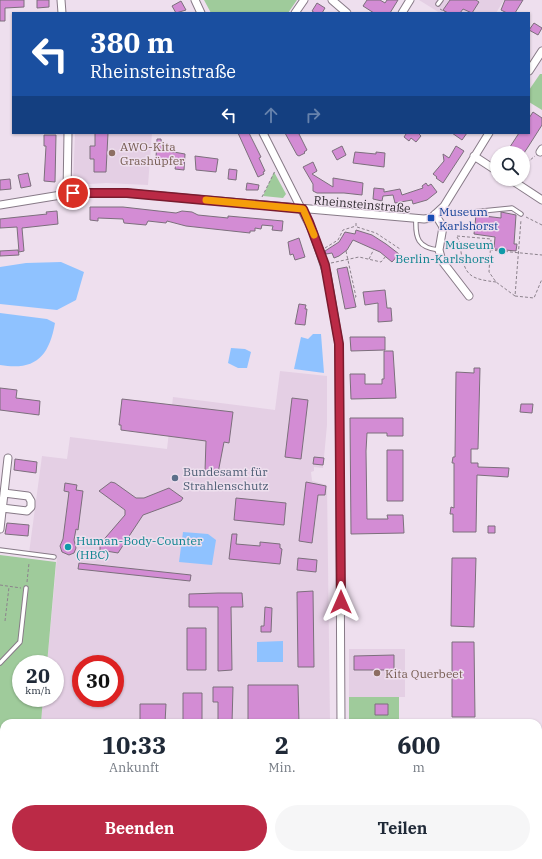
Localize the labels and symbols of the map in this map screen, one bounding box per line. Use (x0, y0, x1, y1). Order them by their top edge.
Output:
place label: AWO-Kita Grashüpfer (120, 139, 185, 168)
marker: AWO-Kita Grashüpfer (107, 148, 117, 158)
pin (56, 176, 90, 210)
street label: Rheinsteinstraße (313, 192, 411, 216)
place label: Museum Karlshorst (439, 204, 498, 233)
marker: Museum Karlshorst (426, 213, 436, 223)
place label: Museum Berlin-Karlshorst (395, 237, 495, 266)
marker: Museum Berlin-Karlshorst (497, 246, 507, 256)
place label: Bundesamt für Strahlenschutz (183, 464, 269, 493)
marker: Bundesamt für Strahlenschutz (170, 473, 180, 483)
place label: Human-Body-Counter (HBC) (76, 533, 203, 562)
marker: Human-Body-Counter (HBC) (63, 542, 73, 552)
position arrow (320, 581, 362, 623)
speed limit sign: 30 (72, 655, 124, 707)
place label: Kita Querbeet (385, 666, 463, 681)
marker: Kita Querbeet (372, 668, 382, 678)

